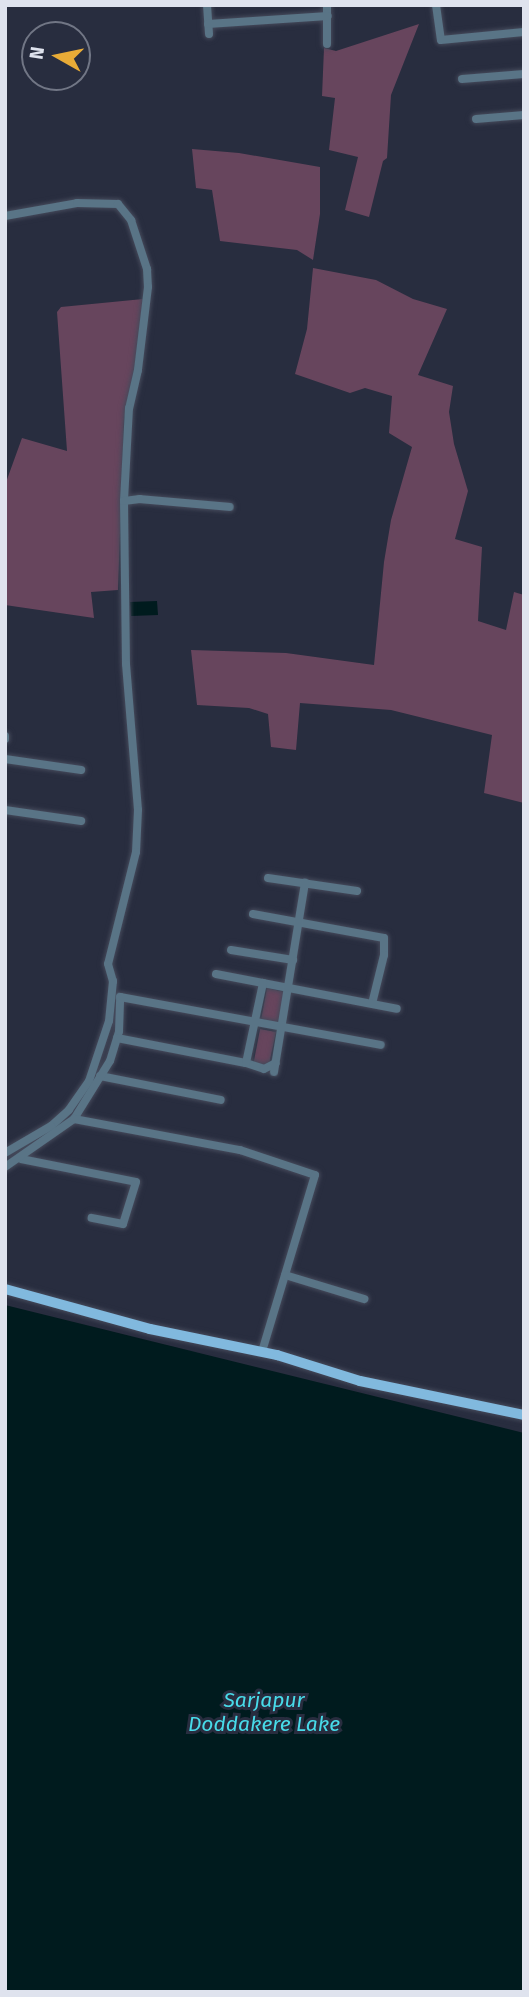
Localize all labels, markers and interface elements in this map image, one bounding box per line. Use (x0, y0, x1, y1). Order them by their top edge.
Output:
north arrow (21, 21, 91, 91)
text: N (24, 45, 49, 61)
water label: Sarjapur Doddakere Lake (188, 1687, 340, 1737)

